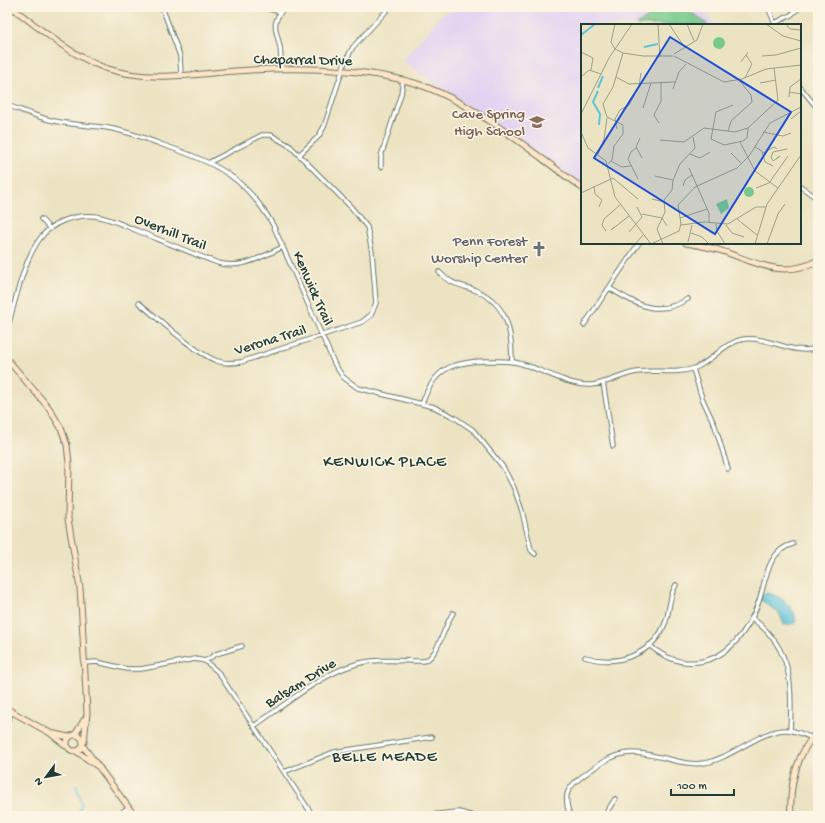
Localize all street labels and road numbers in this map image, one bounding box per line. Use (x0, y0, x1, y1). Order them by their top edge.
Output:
street label: Chaparral Drive (253, 51, 353, 71)
street label: Overhill Trail (132, 210, 209, 255)
street label: Kenwick Trail (288, 249, 337, 329)
street label: Verona Trail (232, 321, 309, 361)
street label: Balsam Drive (262, 655, 340, 713)

